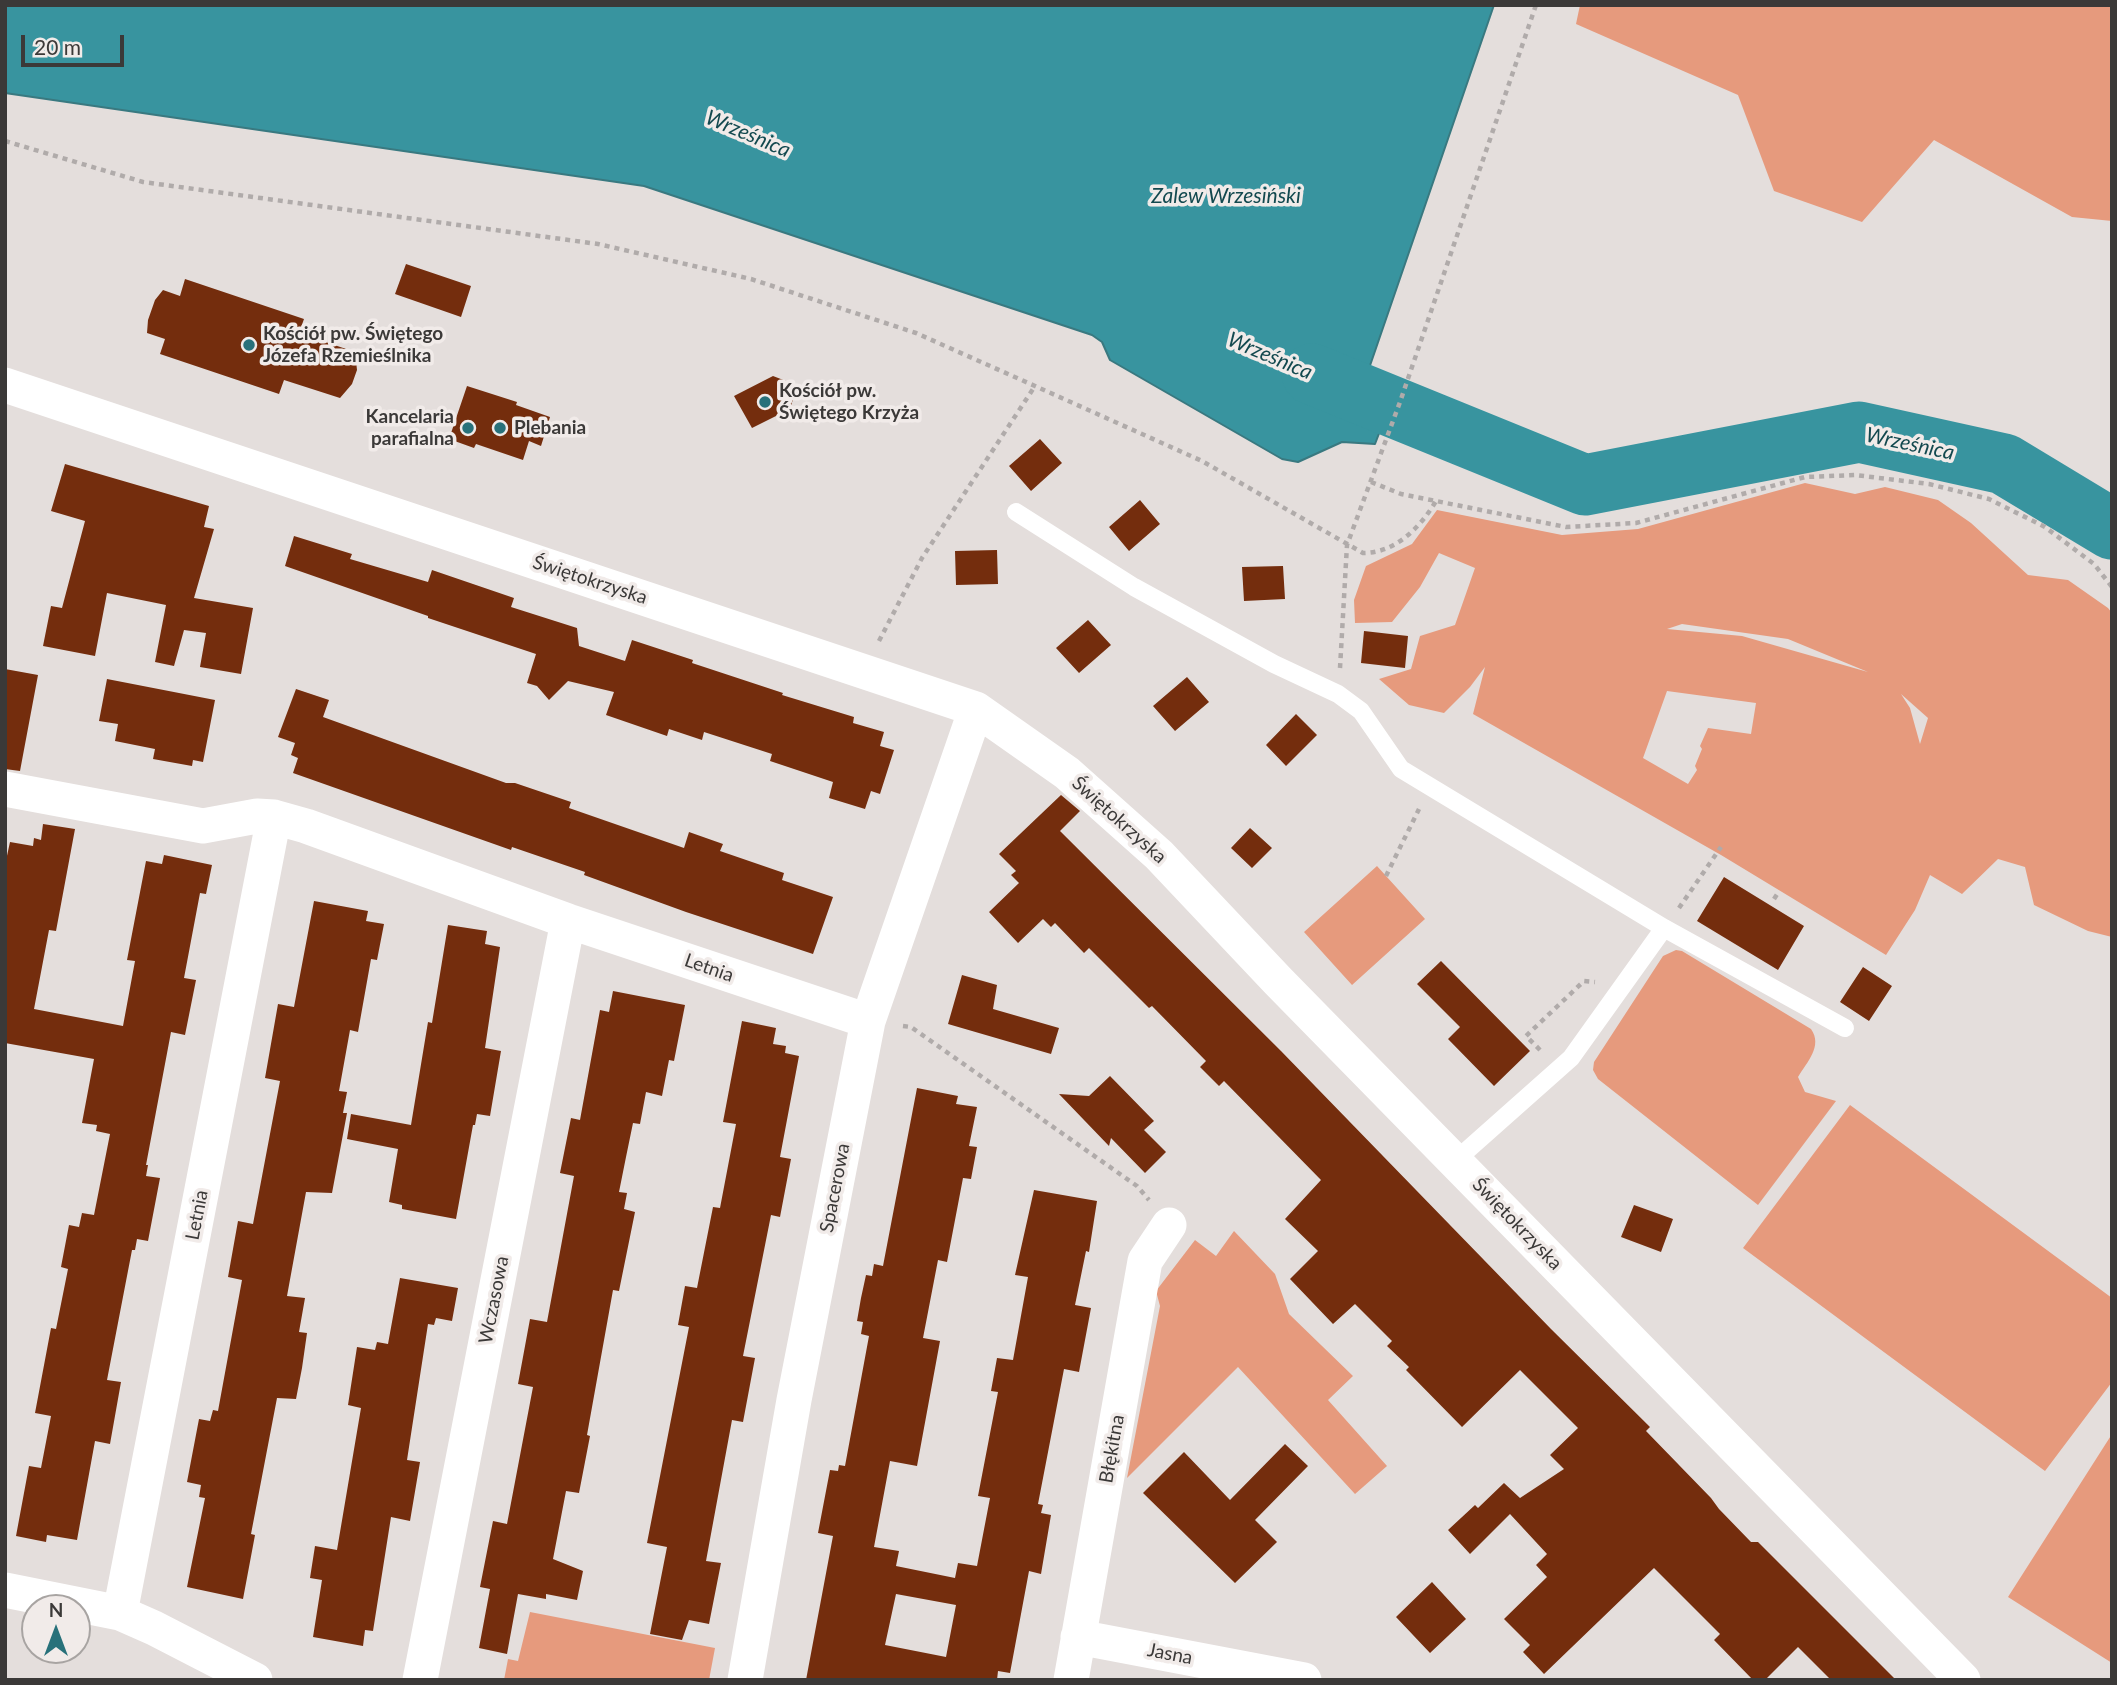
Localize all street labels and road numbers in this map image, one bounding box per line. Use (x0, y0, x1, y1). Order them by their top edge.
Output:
street label: Świętokrzyska (530, 551, 650, 609)
street label: Świętokrzyska (1067, 772, 1171, 868)
street label: Letnia (681, 949, 737, 987)
street label: Spacerowa (815, 1141, 855, 1235)
street label: Świętokrzyska (1467, 1173, 1567, 1275)
street label: Letnia (181, 1188, 213, 1242)
street label: Wczasowa (474, 1254, 514, 1346)
street label: Błękitna (1095, 1413, 1129, 1485)
street label: Jasna (1146, 1638, 1194, 1670)

